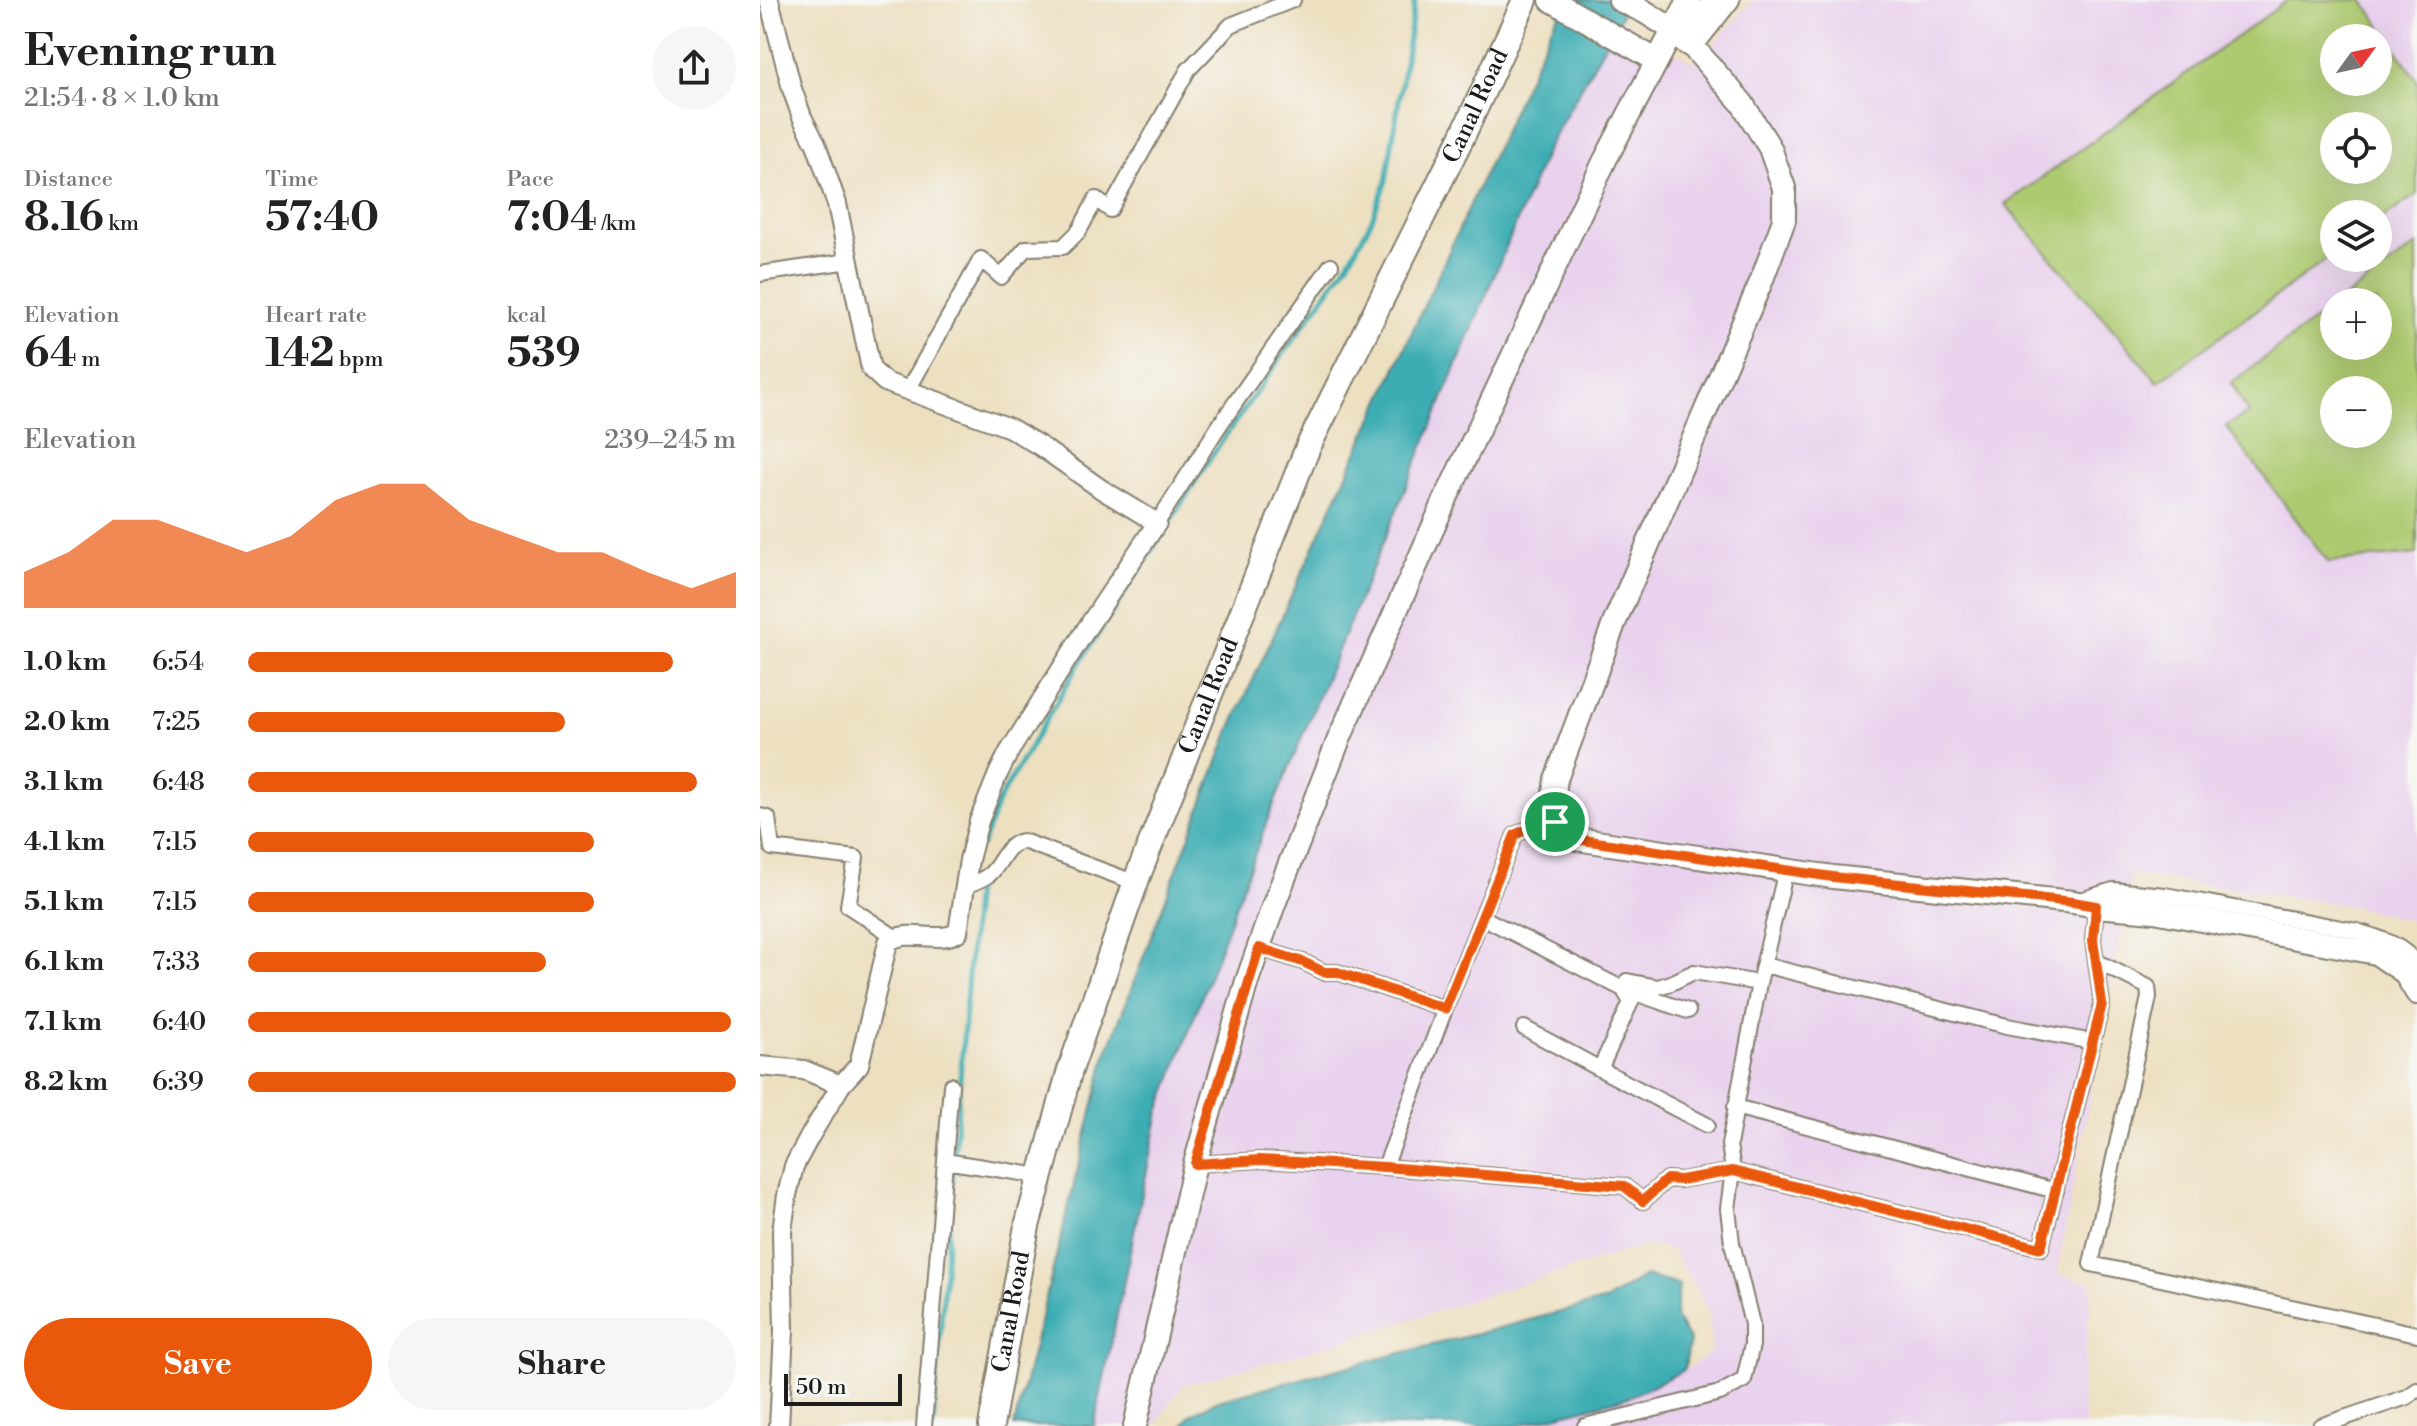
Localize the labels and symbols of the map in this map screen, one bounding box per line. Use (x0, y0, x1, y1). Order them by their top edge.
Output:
north arrow (2320, 24, 2392, 96)
street label: Canal Road (1436, 44, 1516, 168)
street label: Canal Road (1173, 633, 1246, 759)
pin (1521, 788, 1589, 856)
street label: Canal Road (986, 1248, 1037, 1375)
scale bar (784, 1370, 902, 1406)

